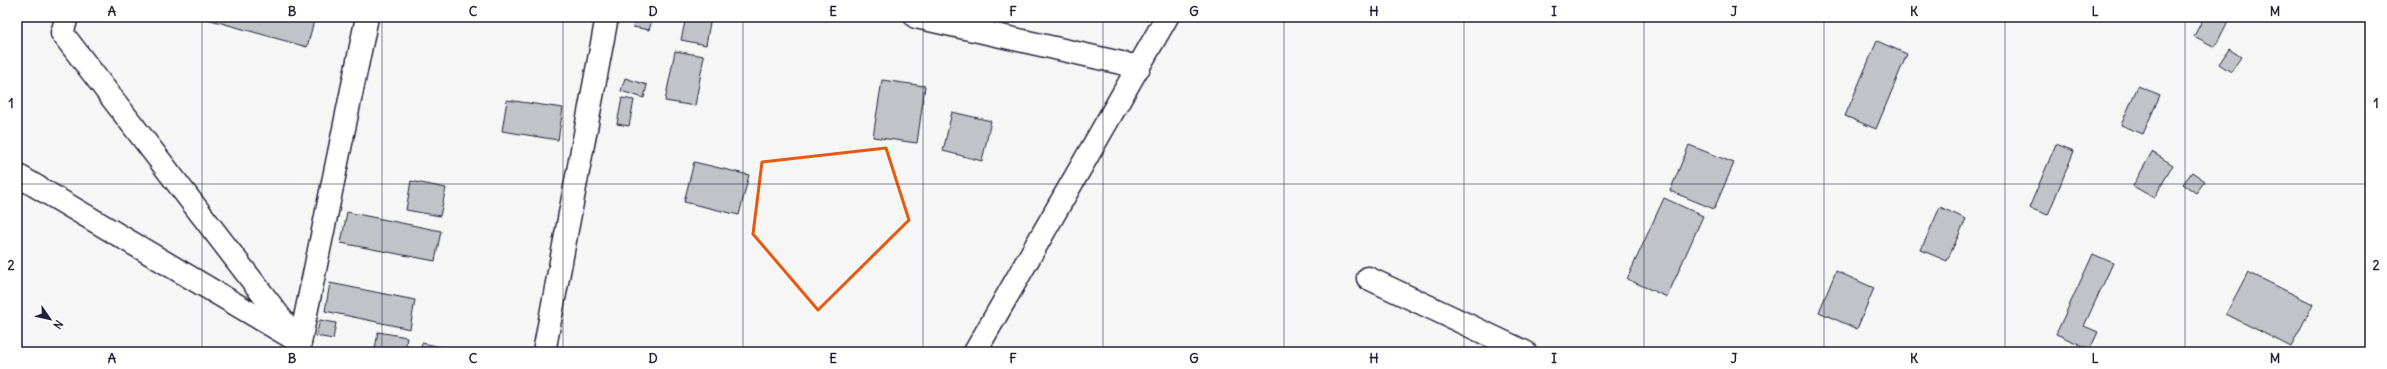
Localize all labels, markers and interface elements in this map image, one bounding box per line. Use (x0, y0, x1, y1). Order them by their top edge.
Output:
text: A (108, 3, 117, 20)
text: B (288, 3, 297, 20)
text: C (469, 3, 478, 20)
text: D (648, 3, 658, 20)
text: E (829, 3, 837, 20)
text: F (1009, 3, 1017, 20)
text: G (1189, 3, 1199, 20)
text: H (1369, 3, 1379, 20)
text: I (1551, 3, 1557, 20)
text: J (1731, 3, 1738, 20)
text: K (1910, 3, 1919, 20)
text: L (2091, 3, 2099, 20)
text: M (2270, 3, 2280, 20)
text: 1 (8, 95, 14, 112)
text: 1 (2373, 95, 2379, 112)
text: 2 (7, 257, 15, 274)
text: 2 (2372, 257, 2380, 274)
north arrow (30, 299, 70, 339)
text: N (50, 318, 66, 332)
text: A (108, 350, 117, 367)
text: B (288, 350, 297, 367)
text: C (469, 350, 478, 367)
text: D (648, 350, 658, 367)
text: E (829, 350, 837, 367)
text: F (1009, 350, 1017, 367)
text: G (1189, 350, 1199, 367)
text: H (1369, 350, 1379, 367)
text: I (1551, 350, 1557, 367)
text: J (1731, 350, 1738, 367)
text: K (1910, 350, 1919, 367)
text: L (2091, 350, 2099, 367)
text: M (2270, 350, 2280, 367)

